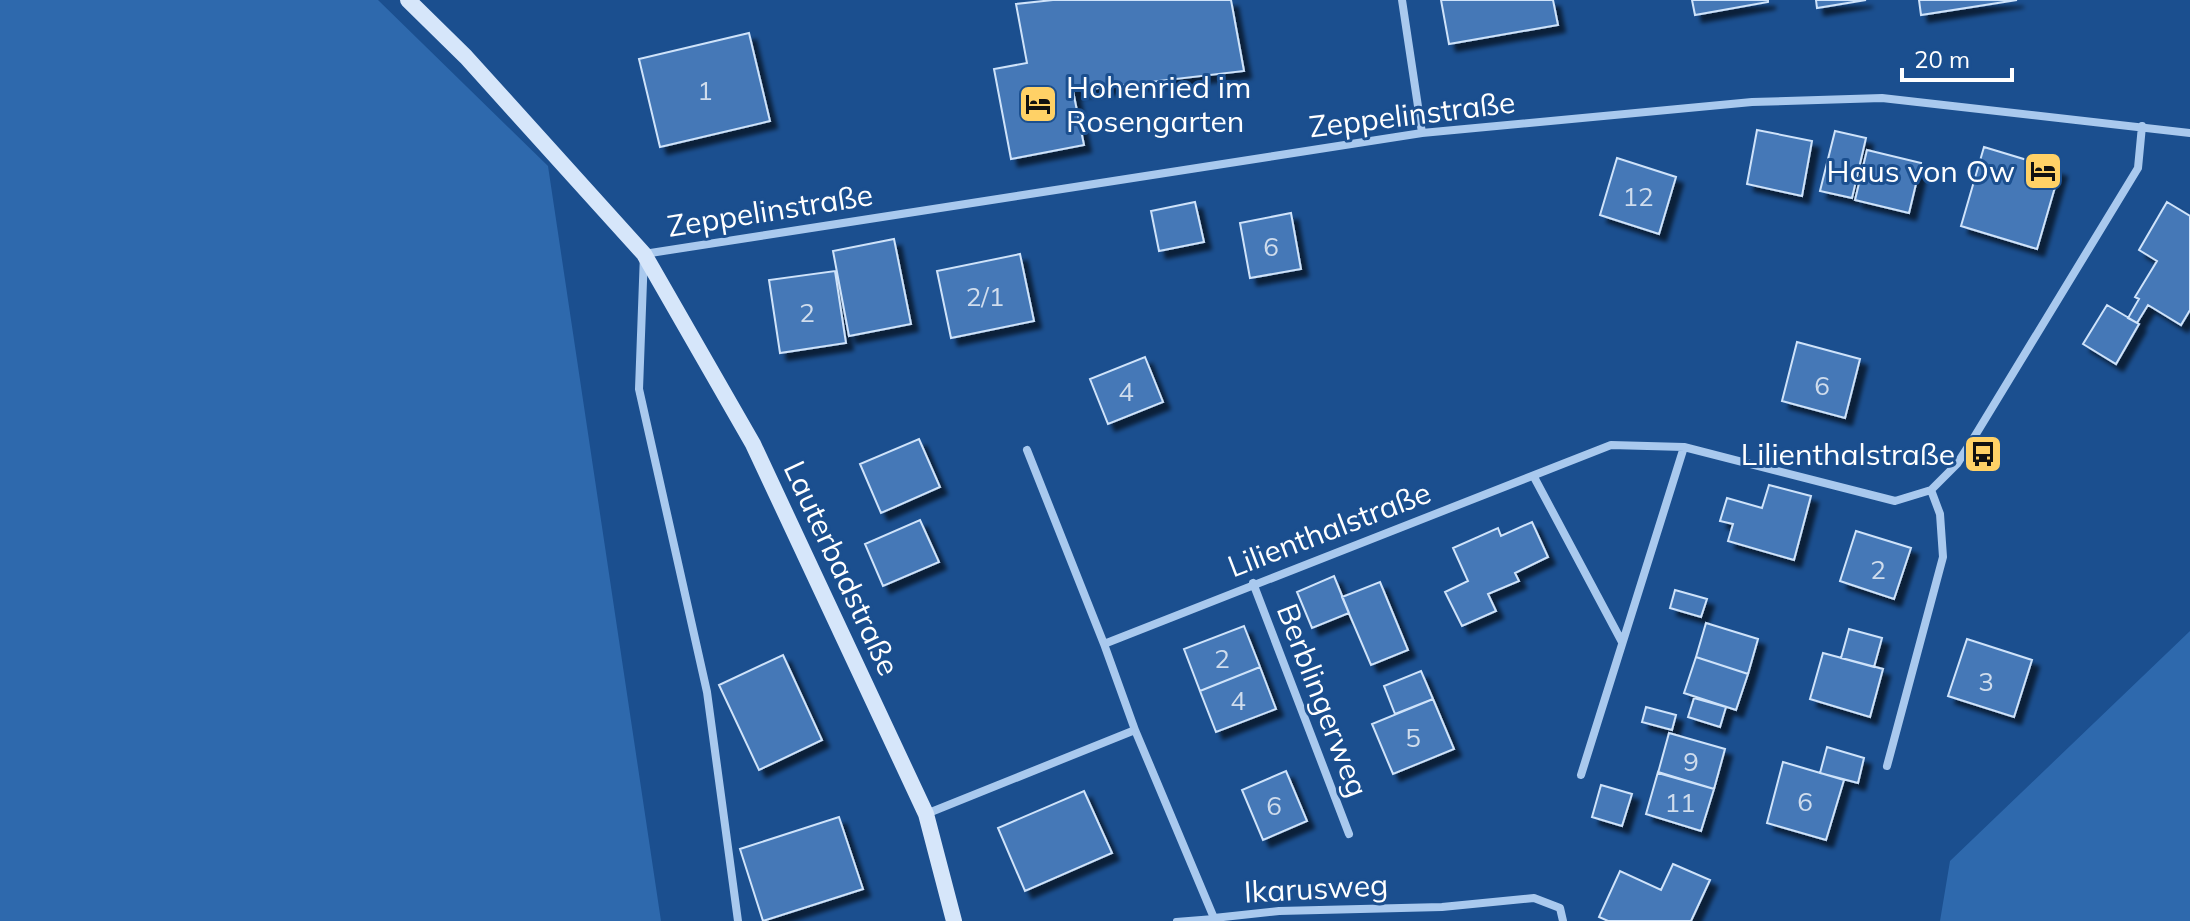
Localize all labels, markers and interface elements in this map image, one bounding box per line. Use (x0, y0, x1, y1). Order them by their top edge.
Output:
scale bar (1902, 32, 2012, 82)
text: 20 m (1914, 44, 1970, 74)
place label: Hohenried im Rosengarten (1066, 68, 1251, 140)
house number: 1 (697, 74, 713, 107)
hotel icon: Hohenried im Rosengarten (1017, 83, 1059, 125)
street label: Zeppelinstraße (1307, 83, 1517, 145)
hotel icon: Haus von Ow (2022, 150, 2064, 192)
place label: Haus von Ow (1827, 152, 2015, 190)
street label: Zeppelinstraße (665, 175, 875, 245)
house number: 12 (1622, 180, 1654, 213)
house number: 6 (1263, 230, 1279, 263)
house number: 2/1 (966, 280, 1004, 313)
house number: 2 (799, 296, 815, 329)
house number: 6 (1814, 369, 1830, 402)
house number: 4 (1118, 375, 1134, 408)
bus stop icon: Lilienthalstraße (1962, 433, 2004, 475)
place label: Lilienthalstraße (1741, 435, 1955, 473)
street label: Lauterbadstraße (776, 455, 908, 681)
street label: Lilienthalstraße (1222, 473, 1436, 585)
house number: 2 (1870, 553, 1886, 586)
street label: Berblingerweg (1269, 598, 1377, 802)
house number: 2 (1214, 642, 1230, 675)
house number: 3 (1978, 665, 1994, 698)
house number: 4 (1230, 684, 1246, 717)
house number: 5 (1405, 721, 1421, 754)
house number: 9 (1683, 745, 1699, 778)
house number: 6 (1797, 785, 1813, 818)
house number: 11 (1664, 786, 1696, 819)
house number: 6 (1266, 789, 1282, 822)
street label: Ikarusweg (1243, 865, 1389, 911)

